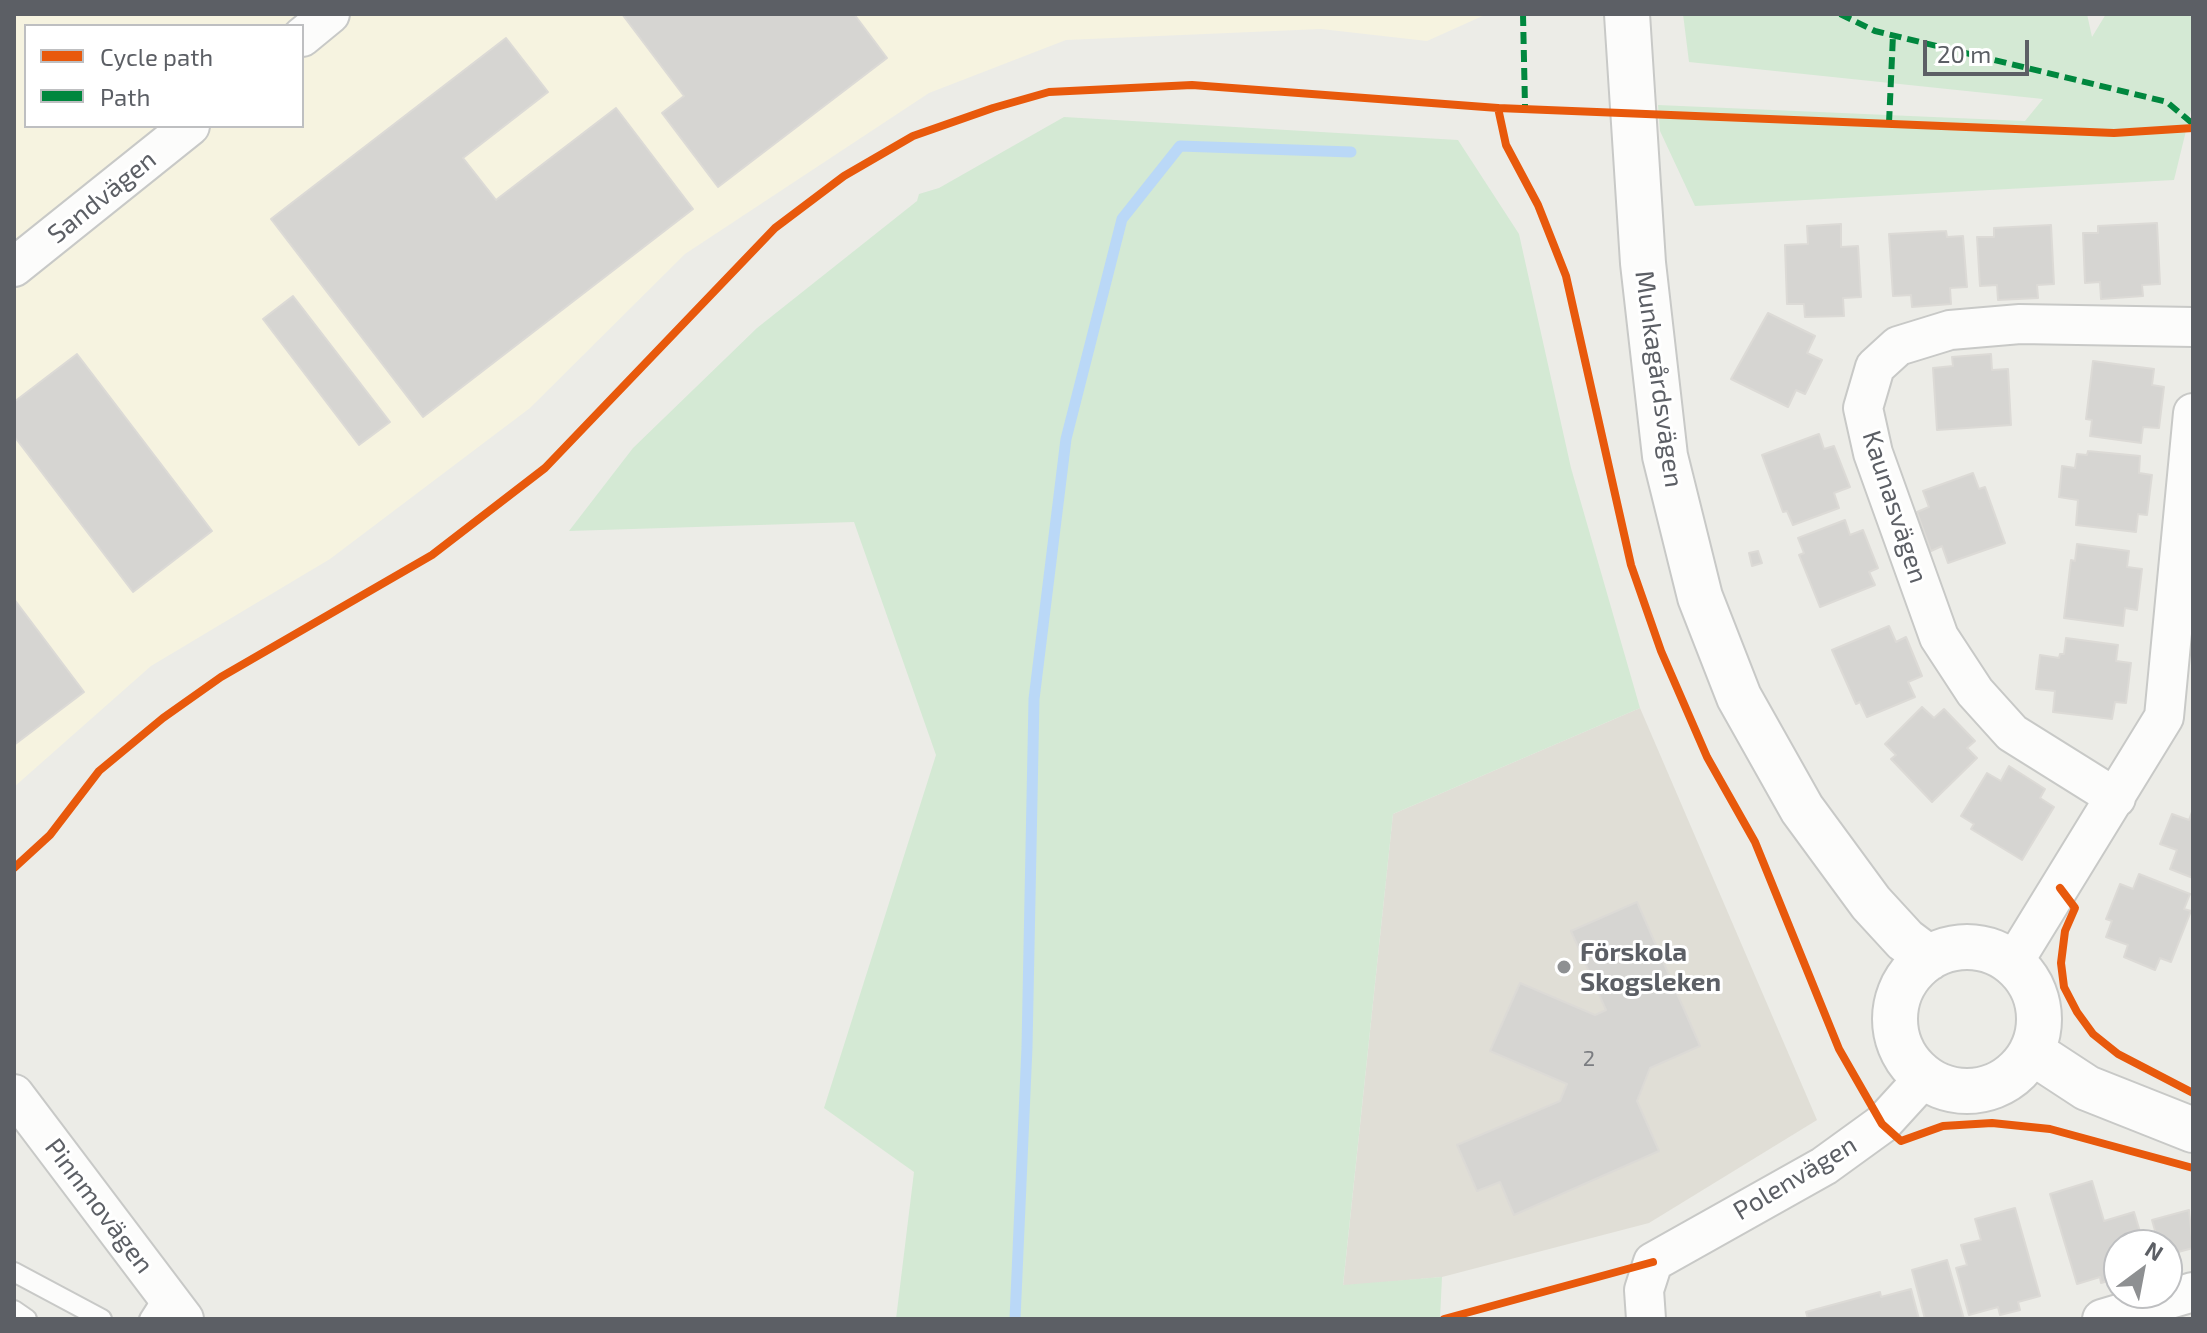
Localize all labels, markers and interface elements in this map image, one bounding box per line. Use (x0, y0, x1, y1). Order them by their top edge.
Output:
legend (24, 24, 304, 128)
scale bar (1927, 24, 2033, 74)
text: 20 m (1937, 39, 1991, 68)
text: Cycle path (100, 42, 213, 71)
text: Path (100, 82, 150, 111)
street label: Sandvägen (42, 144, 162, 250)
street label: Munkagårdsvägen (1628, 269, 1690, 489)
street label: Kaunasvägen (1856, 427, 1934, 587)
place label: Förskola Skogsleken (1580, 936, 1721, 998)
marker: Förskola Skogsleken (1555, 958, 1573, 976)
house number: 2 (1583, 1046, 1595, 1072)
street label: Polenvägen (1728, 1129, 1862, 1227)
street label: Pinnmovägen (38, 1132, 160, 1280)
north arrow (2103, 1229, 2183, 1309)
text: N (2141, 1235, 2168, 1266)

